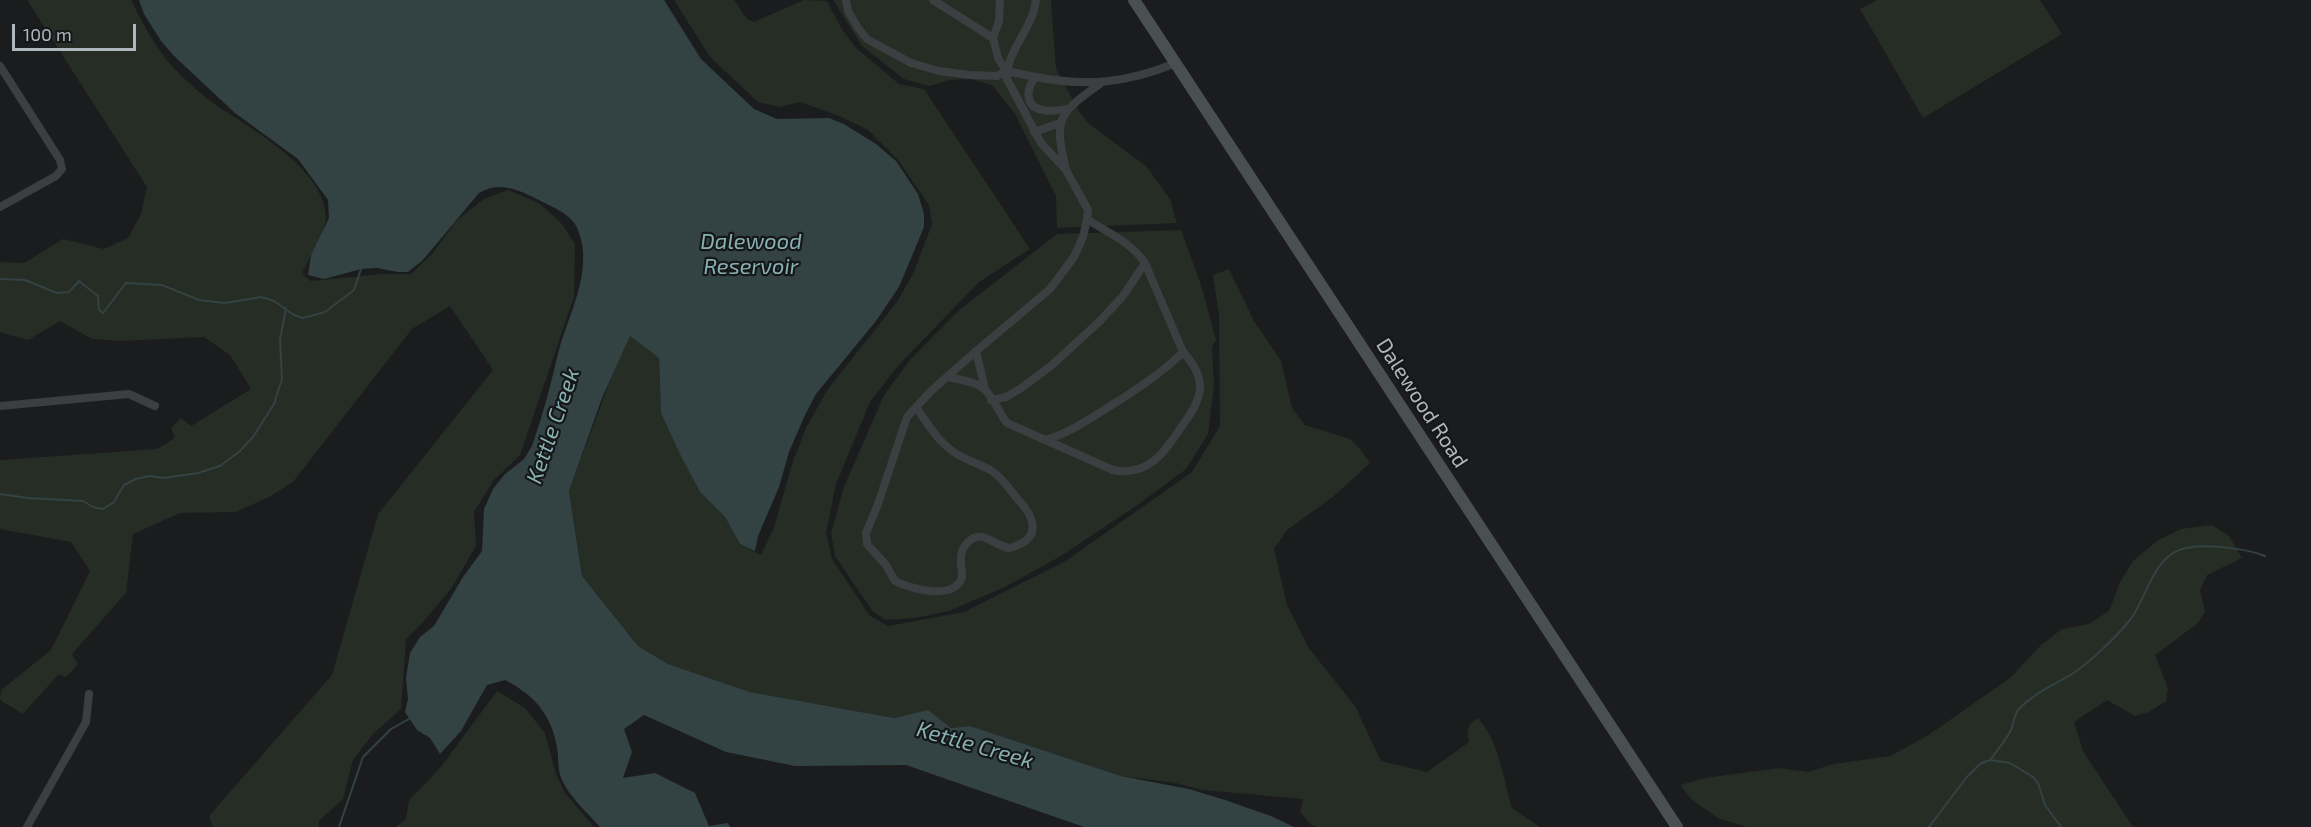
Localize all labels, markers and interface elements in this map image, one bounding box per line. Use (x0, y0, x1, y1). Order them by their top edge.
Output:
scale bar (15, 12, 140, 50)
text: 100 m (23, 23, 72, 45)
water label: Dalewood Reservoir (700, 229, 802, 280)
street label: Dalewood Road (1371, 334, 1473, 472)
water label: Kettle Creek (521, 365, 585, 487)
water label: Kettle Creek (914, 716, 1036, 774)

